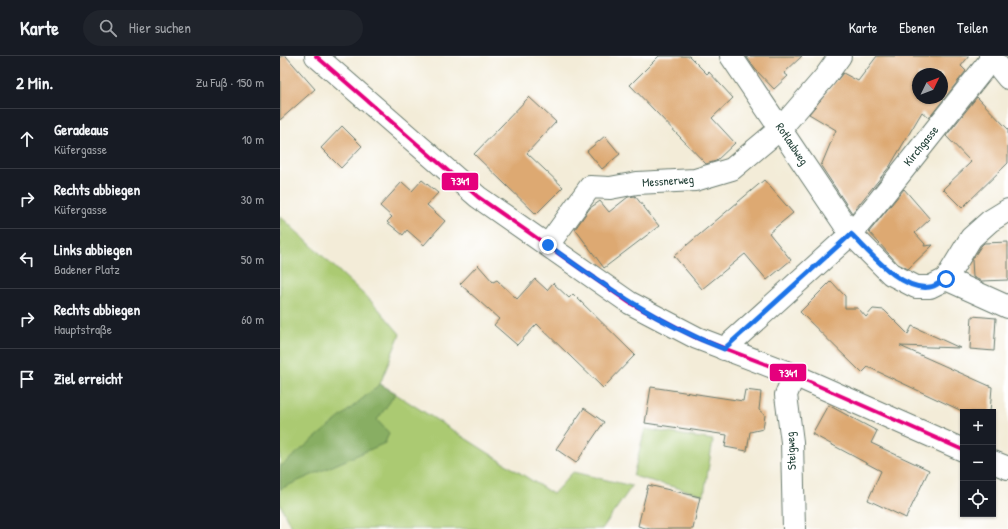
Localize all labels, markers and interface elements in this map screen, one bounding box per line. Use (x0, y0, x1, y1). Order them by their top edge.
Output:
search box (83, 10, 363, 46)
text: Karte (20, 15, 59, 41)
icon: search (97, 17, 119, 39)
text: Hier suchen (129, 17, 191, 38)
text: Karte (849, 18, 877, 37)
text: Ebenen (899, 18, 935, 37)
text: Teilen (957, 18, 988, 37)
north arrow (912, 68, 948, 104)
text: 2 Min. (16, 71, 53, 94)
text: Zu Fuß · 150 m (196, 73, 264, 91)
text: Geradeaus (54, 119, 108, 140)
street label: Rotlaubweg (772, 119, 813, 168)
street label: Kirchgasse (899, 122, 942, 169)
icon: ahead (16, 128, 38, 150)
text: 10 m (242, 130, 264, 148)
text: Küfergasse (54, 140, 107, 158)
street label: Messnerweg (642, 170, 694, 191)
line badge: 7341 (441, 172, 479, 191)
text: 7341 (450, 174, 469, 188)
text: Rechts abbiegen (54, 179, 140, 200)
icon: right (16, 188, 38, 210)
text: 30 m (241, 190, 264, 208)
text: Küfergasse (54, 200, 107, 218)
route end (539, 236, 557, 254)
text: Links abbiegen (54, 239, 132, 260)
icon: left (16, 248, 38, 270)
text: 50 m (241, 250, 264, 268)
text: Badener Platz (54, 260, 120, 278)
route start (937, 270, 955, 288)
text: Rechts abbiegen (54, 299, 140, 320)
icon: right (16, 308, 38, 330)
text: 60 m (241, 310, 264, 328)
text: Hauptstraße (54, 320, 112, 338)
line badge: 7341 (769, 363, 807, 382)
text: 7341 (778, 366, 797, 380)
icon: arrive (16, 368, 38, 390)
text: Ziel erreicht (54, 368, 123, 389)
map controls (960, 409, 996, 517)
button: + (960, 409, 996, 445)
street label: Steigweg (781, 432, 800, 471)
button: − (960, 445, 996, 481)
button: locate (960, 481, 996, 517)

